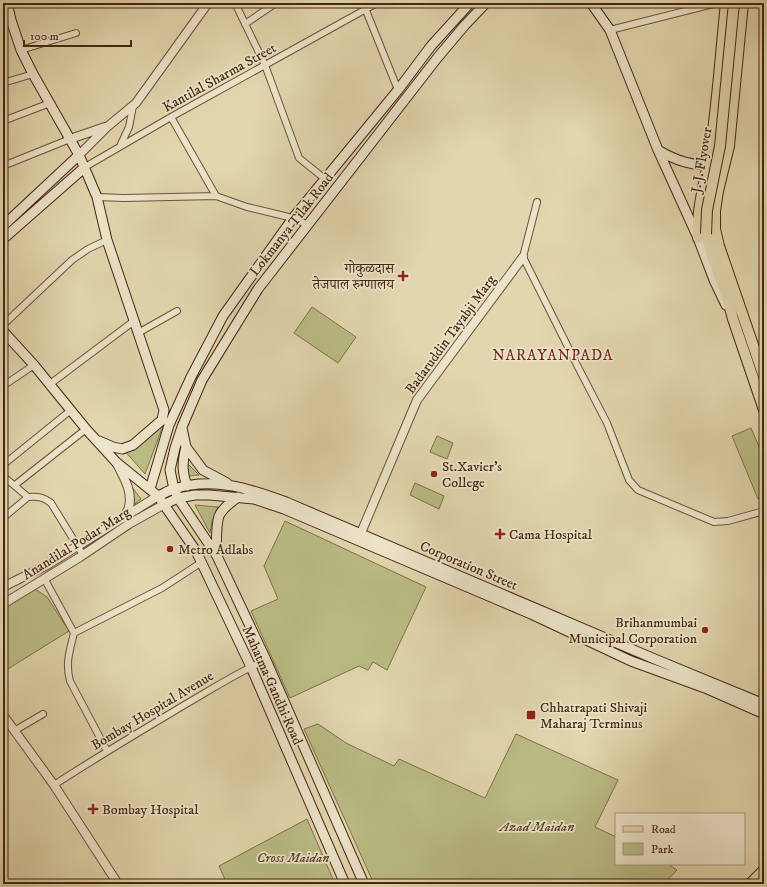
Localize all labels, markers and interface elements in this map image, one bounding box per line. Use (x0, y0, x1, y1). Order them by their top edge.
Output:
scale bar (24, 22, 131, 48)
text: 100 m (30, 29, 59, 44)
street label: Kantilal Sharma Street (160, 39, 280, 117)
street label: J. J. Flyover (687, 125, 717, 196)
street label: Lokmanya Tilak Road (246, 169, 338, 280)
place label: गोकुळदास तेजपाल रुग्णालय (312, 260, 395, 294)
marker: गोकुळदास तेजपाल रुग्णालय (397, 270, 409, 282)
street label: Badaruddin Tayabji Marg (402, 271, 500, 398)
district label: NARAYANPADA (492, 346, 614, 365)
place label: St.Xavier's College (442, 458, 502, 492)
marker: St.Xavier's College (429, 469, 439, 479)
street label: Anandilal Podar Marg (19, 503, 134, 584)
place label: Cama Hospital (509, 526, 593, 544)
marker: Cama Hospital (494, 528, 506, 540)
street label: Corporation Street (417, 537, 521, 595)
place label: Metro Adlabs (178, 541, 254, 559)
marker: Metro Adlabs (165, 544, 175, 554)
place label: Brihanmumbai Municipal Corporation (568, 614, 698, 648)
street label: Mahatma Gandhi Road (238, 623, 307, 748)
marker: Brihanmumbai Municipal Corporation (700, 625, 710, 635)
street label: Bombay Hospital Avenue (88, 667, 217, 755)
place label: Chhatrapati Shivaji Maharaj Terminus (540, 699, 647, 733)
marker: Chhatrapati Shivaji Maharaj Terminus (525, 709, 537, 721)
place label: Bombay Hospital (102, 801, 199, 819)
marker: Bombay Hospital (87, 803, 99, 815)
legend (615, 813, 745, 865)
park label: Azad Maidan (498, 818, 574, 836)
text: Road (651, 822, 676, 837)
text: Park (651, 842, 673, 857)
park label: Cross Maidan (257, 849, 329, 867)

